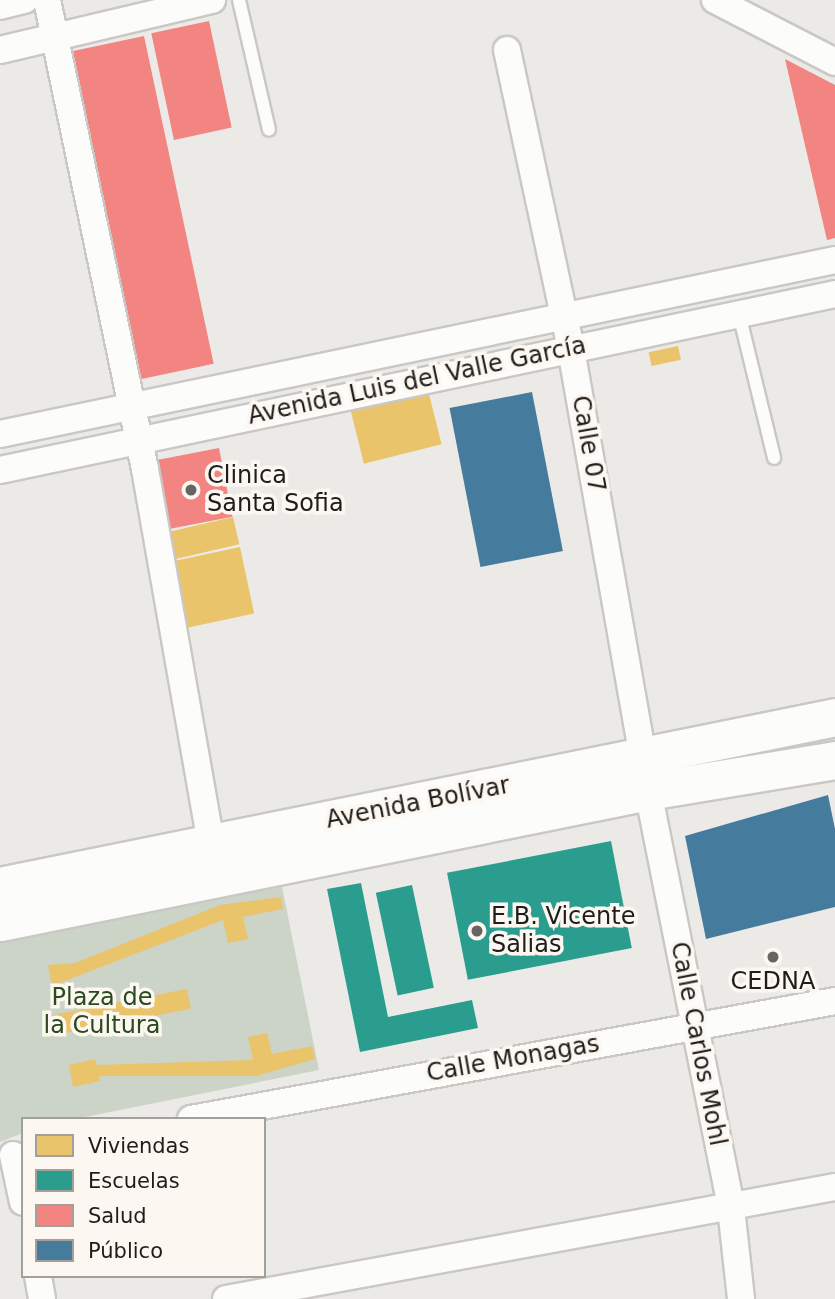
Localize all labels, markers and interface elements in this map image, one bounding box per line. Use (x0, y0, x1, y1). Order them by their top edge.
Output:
street label: Avenida Luis del Valle García (245, 331, 589, 431)
street label: Calle 07 (565, 393, 611, 495)
place label: Clinica Santa Sofia (207, 462, 344, 518)
marker: Clinica Santa Sofia (181, 480, 201, 500)
street label: Avenida Bolívar (324, 771, 512, 835)
place label: E.B. Vicente Salias (491, 903, 635, 959)
marker: E.B. Vicente Salias (469, 923, 485, 939)
street label: Calle Carlos Mohl (664, 940, 732, 1148)
marker: CEDNA (765, 949, 781, 965)
place label: CEDNA (731, 968, 815, 996)
park label: Plaza de la Cultura (44, 984, 160, 1040)
street label: Calle Monagas (424, 1030, 602, 1088)
legend (21, 1117, 266, 1278)
text: Viviendas (88, 1134, 189, 1158)
text: Escuelas (88, 1169, 180, 1193)
text: Salud (88, 1204, 147, 1228)
text: Público (88, 1239, 163, 1263)

